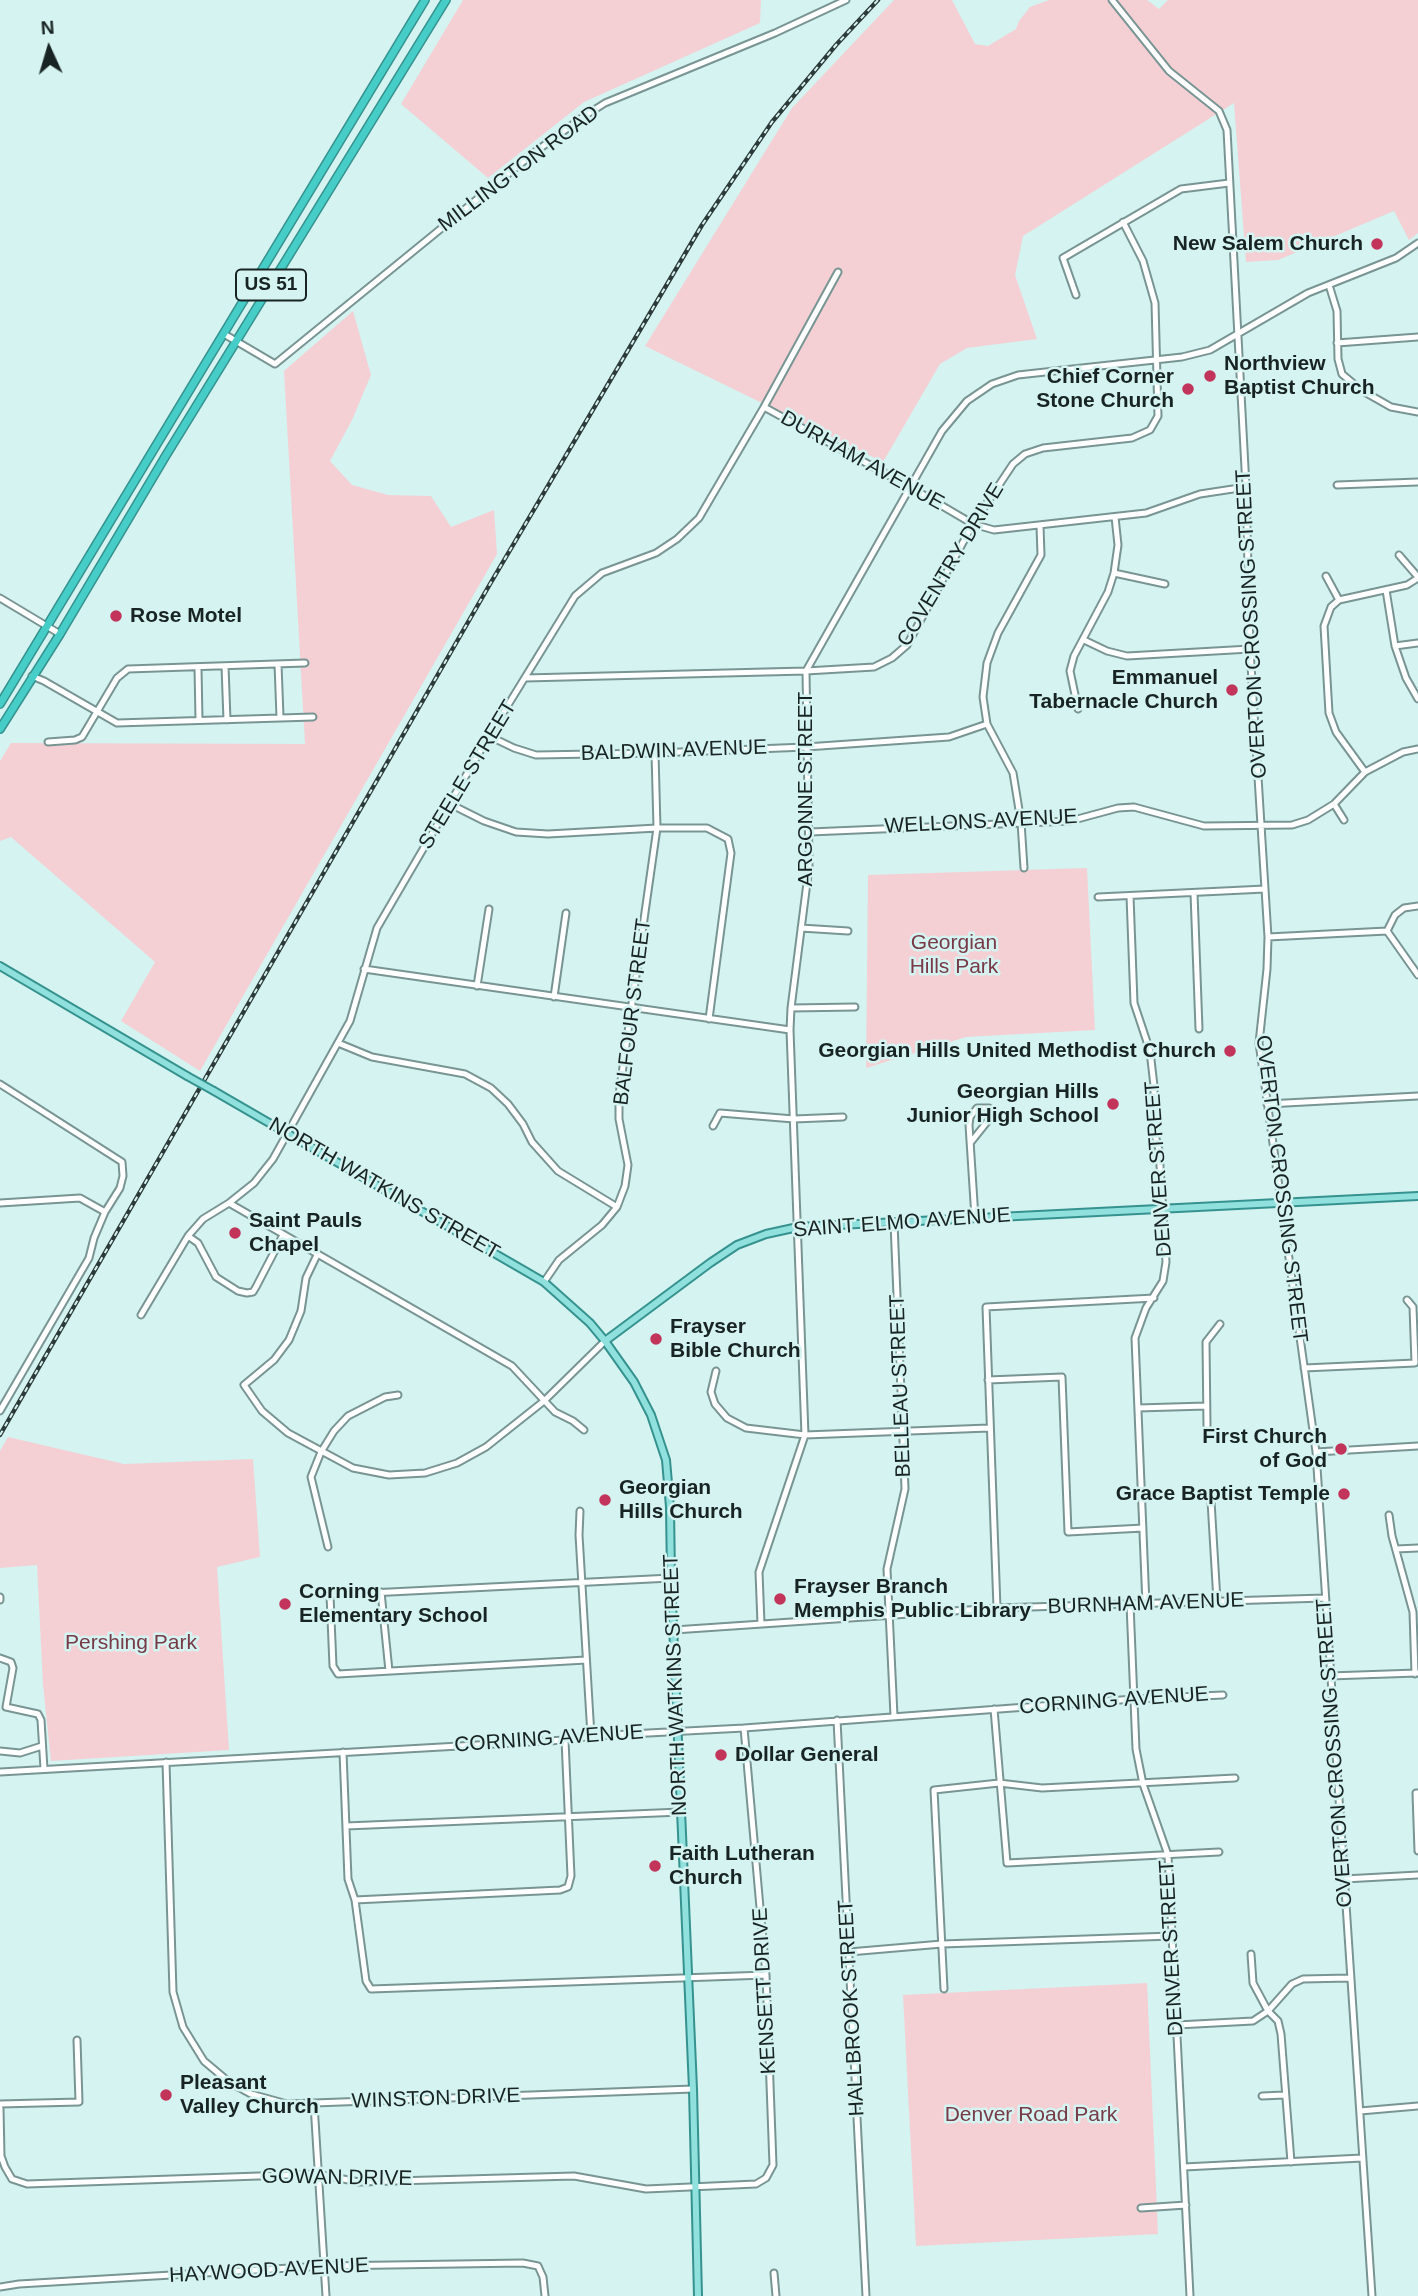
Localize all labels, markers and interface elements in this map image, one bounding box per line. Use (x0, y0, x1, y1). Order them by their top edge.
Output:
north arrow (14, 14, 84, 84)
text: N (40, 17, 55, 39)
street label: MILLINGTON ROAD (434, 100, 604, 238)
place label: New Salem Church (1173, 231, 1363, 257)
marker: New Salem Church (1369, 236, 1385, 252)
road number: US 51 (236, 270, 306, 300)
place label: Northview Baptist Church (1224, 351, 1375, 401)
place label: Chief Corner Stone Church (1036, 364, 1174, 414)
marker: Northview Baptist Church (1202, 368, 1218, 384)
marker: Chief Corner Stone Church (1180, 381, 1196, 397)
street label: DURHAM AVENUE (776, 406, 948, 516)
street label: OVERTON CROSSING STREET (1231, 469, 1273, 779)
street label: COVENTRY DRIVE (892, 479, 1010, 651)
place label: Rose Motel (130, 603, 242, 629)
marker: Rose Motel (108, 608, 124, 624)
place label: Emmanuel Tabernacle Church (1029, 665, 1218, 715)
marker: Emmanuel Tabernacle Church (1224, 682, 1240, 698)
street label: ARGONNE STREET (793, 692, 819, 886)
street label: STEELE STREET (414, 696, 522, 854)
street label: BALDWIN AVENUE (580, 735, 768, 767)
street label: WELLONS AVENUE (884, 804, 1078, 840)
street label: BALFOUR STREET (609, 917, 657, 1107)
park label: Georgian Hills Park (910, 930, 998, 980)
street label: OVERTON CROSSING STREET (1250, 1034, 1312, 1344)
place label: Georgian Hills United Methodist Church (818, 1038, 1216, 1064)
marker: Georgian Hills United Methodist Church (1222, 1043, 1238, 1059)
place label: Georgian Hills Junior High School (907, 1079, 1099, 1129)
street label: DENVER STREET (1140, 1080, 1178, 1258)
marker: Georgian Hills Junior High School (1105, 1096, 1121, 1112)
street label: NORTH WATKINS STREET (264, 1113, 504, 1265)
street label: SAINT ELMO AVENUE (792, 1203, 1012, 1243)
place label: Saint Pauls Chapel (249, 1208, 362, 1258)
marker: Saint Pauls Chapel (227, 1225, 243, 1241)
street label: BELLEAU STREET (885, 1294, 917, 1478)
place label: Frayser Bible Church (670, 1314, 801, 1364)
marker: Frayser Bible Church (648, 1331, 664, 1347)
place label: First Church of God (1202, 1424, 1327, 1474)
marker: First Church of God (1333, 1441, 1349, 1457)
place label: Georgian Hills Church (619, 1475, 743, 1525)
place label: Grace Baptist Temple (1116, 1481, 1330, 1507)
marker: Grace Baptist Temple (1336, 1486, 1352, 1502)
marker: Georgian Hills Church (597, 1492, 613, 1508)
street label: NORTH WATKINS STREET (659, 1554, 693, 1816)
place label: Frayser Branch Memphis Public Library (794, 1574, 1031, 1624)
place label: Corning Elementary School (299, 1579, 488, 1629)
street label: BURNHAM AVENUE (1047, 1588, 1245, 1620)
marker: Frayser Branch Memphis Public Library (772, 1591, 788, 1607)
marker: Corning Elementary School (277, 1596, 293, 1612)
street label: OVERTON CROSSING STREET (1312, 1598, 1358, 1908)
park label: Pershing Park (65, 1630, 197, 1656)
street label: CORNING AVENUE (1018, 1682, 1210, 1720)
street label: CORNING AVENUE (453, 1720, 645, 1758)
place label: Dollar General (735, 1742, 879, 1768)
marker: Dollar General (713, 1747, 729, 1763)
place label: Faith Lutheran Church (669, 1841, 815, 1891)
marker: Faith Lutheran Church (647, 1858, 663, 1874)
street label: DENVER STREET (1155, 1859, 1189, 2037)
street label: HALLBROOK STREET (834, 1899, 870, 2117)
street label: KENSETT DRIVE (748, 1907, 782, 2075)
place label: Pleasant Valley Church (180, 2070, 319, 2120)
street label: WINSTON DRIVE (351, 2083, 521, 2115)
marker: Pleasant Valley Church (158, 2087, 174, 2103)
park label: Denver Road Park (945, 2102, 1117, 2128)
street label: GOWAN DRIVE (261, 2164, 413, 2192)
street label: HAYWOOD AVENUE (169, 2253, 369, 2289)

